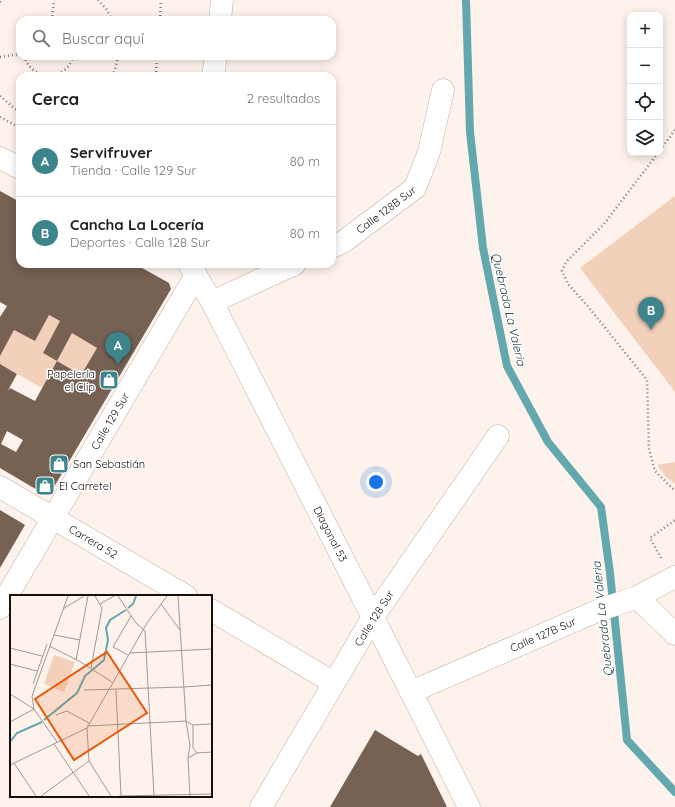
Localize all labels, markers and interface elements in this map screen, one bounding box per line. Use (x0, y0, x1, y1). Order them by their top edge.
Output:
map controls (627, 12, 663, 156)
button: + (627, 12, 663, 48)
search box (16, 16, 336, 60)
icon: search (30, 27, 52, 49)
text: Buscar aquí (62, 29, 144, 48)
button: − (627, 48, 663, 84)
button: locate (627, 84, 663, 120)
text: Cerca (32, 88, 79, 109)
text: 2 resultados (247, 90, 320, 106)
button: layers (627, 120, 663, 156)
text: Servifruver (70, 143, 153, 162)
text: A (41, 153, 49, 169)
text: 80 m (290, 153, 320, 169)
text: Tienda · Calle 129 Sur (70, 162, 197, 178)
street label: Calle 128B Sur (354, 182, 419, 237)
text: Cancha La Locería (70, 215, 204, 234)
text: B (41, 225, 49, 241)
text: 80 m (290, 225, 320, 241)
text: Deportes · Calle 128 Sur (70, 234, 210, 250)
water label: Quebrada La Valeria (489, 251, 529, 368)
pin: B (638, 297, 664, 330)
pin: A (105, 332, 131, 365)
place label: Papelería el Clip (47, 367, 95, 394)
shop icon: Papelería el Clip (98, 369, 120, 391)
street label: Calle 129 Sur (88, 389, 133, 452)
shop icon: San Sebastián (48, 453, 70, 475)
place label: San Sebastián (73, 457, 145, 471)
your location (366, 472, 386, 492)
shop icon: El Carretel (34, 475, 56, 497)
place label: El Carretel (59, 479, 112, 493)
street label: Diagonal 53 (310, 504, 351, 564)
street label: Carrera 52 (66, 522, 120, 561)
water label: Quebrada La Valeria (588, 560, 616, 677)
street label: Calle 128 Sur (351, 587, 397, 649)
inset map (10, 595, 212, 797)
street label: Calle 127B Sur (508, 614, 579, 655)

